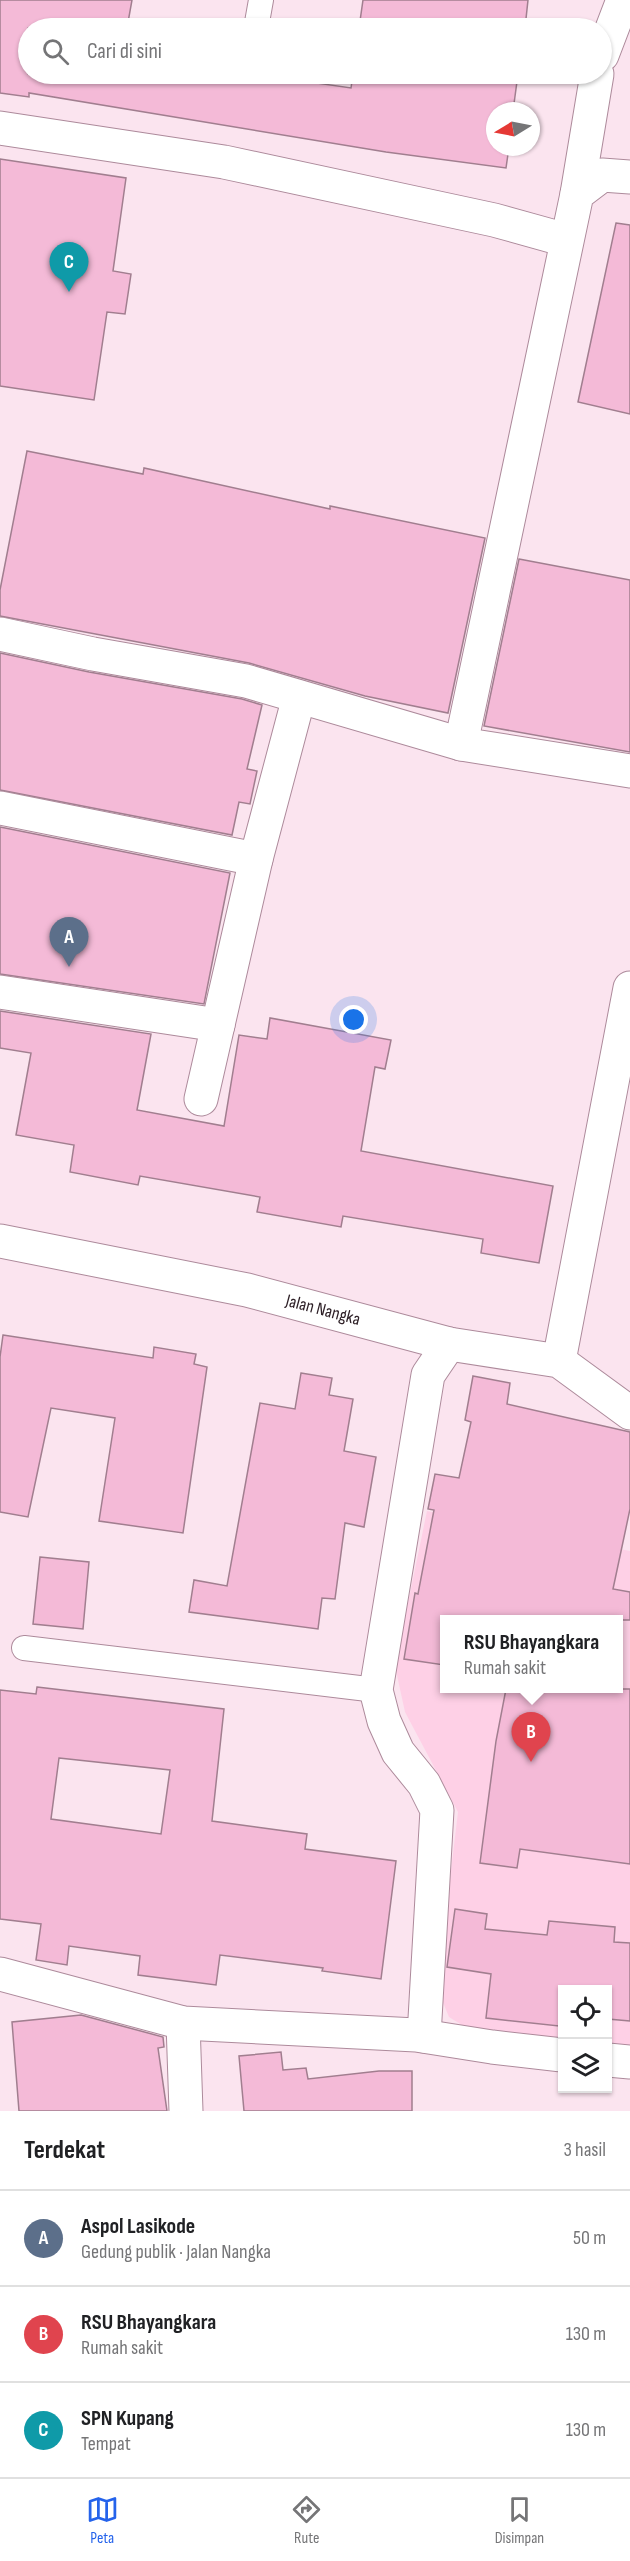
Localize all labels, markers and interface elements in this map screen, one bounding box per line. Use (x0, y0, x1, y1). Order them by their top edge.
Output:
search box (18, 18, 612, 84)
icon: search (39, 35, 72, 68)
text: Cari di sini (87, 38, 162, 65)
north arrow (486, 102, 540, 156)
pin: C (50, 242, 88, 292)
pin: A (50, 918, 88, 967)
your location (339, 1005, 368, 1034)
street label: Jalan Nangka (282, 1290, 363, 1330)
popup (440, 1615, 623, 1693)
text: RSU Bhayangkara (464, 1629, 599, 1656)
text: Rumah sakit (464, 1656, 546, 1680)
pin: B (512, 1712, 550, 1762)
map controls (558, 1985, 612, 2093)
button: locate (558, 1985, 612, 2039)
button: layers (558, 2039, 612, 2093)
text: Terdekat (24, 2135, 105, 2166)
text: 3 hasil (564, 2138, 606, 2162)
text: Aspol Lasikode (81, 2213, 195, 2240)
text: A (39, 2226, 48, 2250)
text: 50 m (573, 2226, 606, 2250)
text: Gedung publik · Jalan Nangka (81, 2240, 271, 2264)
text: RSU Bhayangkara (81, 2309, 216, 2336)
text: B (39, 2322, 48, 2346)
text: 130 m (566, 2322, 606, 2346)
text: Rumah sakit (81, 2336, 163, 2360)
text: SPN Kupang (81, 2405, 174, 2432)
text: C (38, 2418, 49, 2442)
text: 130 m (566, 2418, 606, 2442)
text: Tempat (81, 2432, 131, 2456)
tab: Peta (86, 2493, 119, 2548)
tab: Rute (290, 2493, 323, 2548)
tab: Disimpan (495, 2493, 544, 2548)

